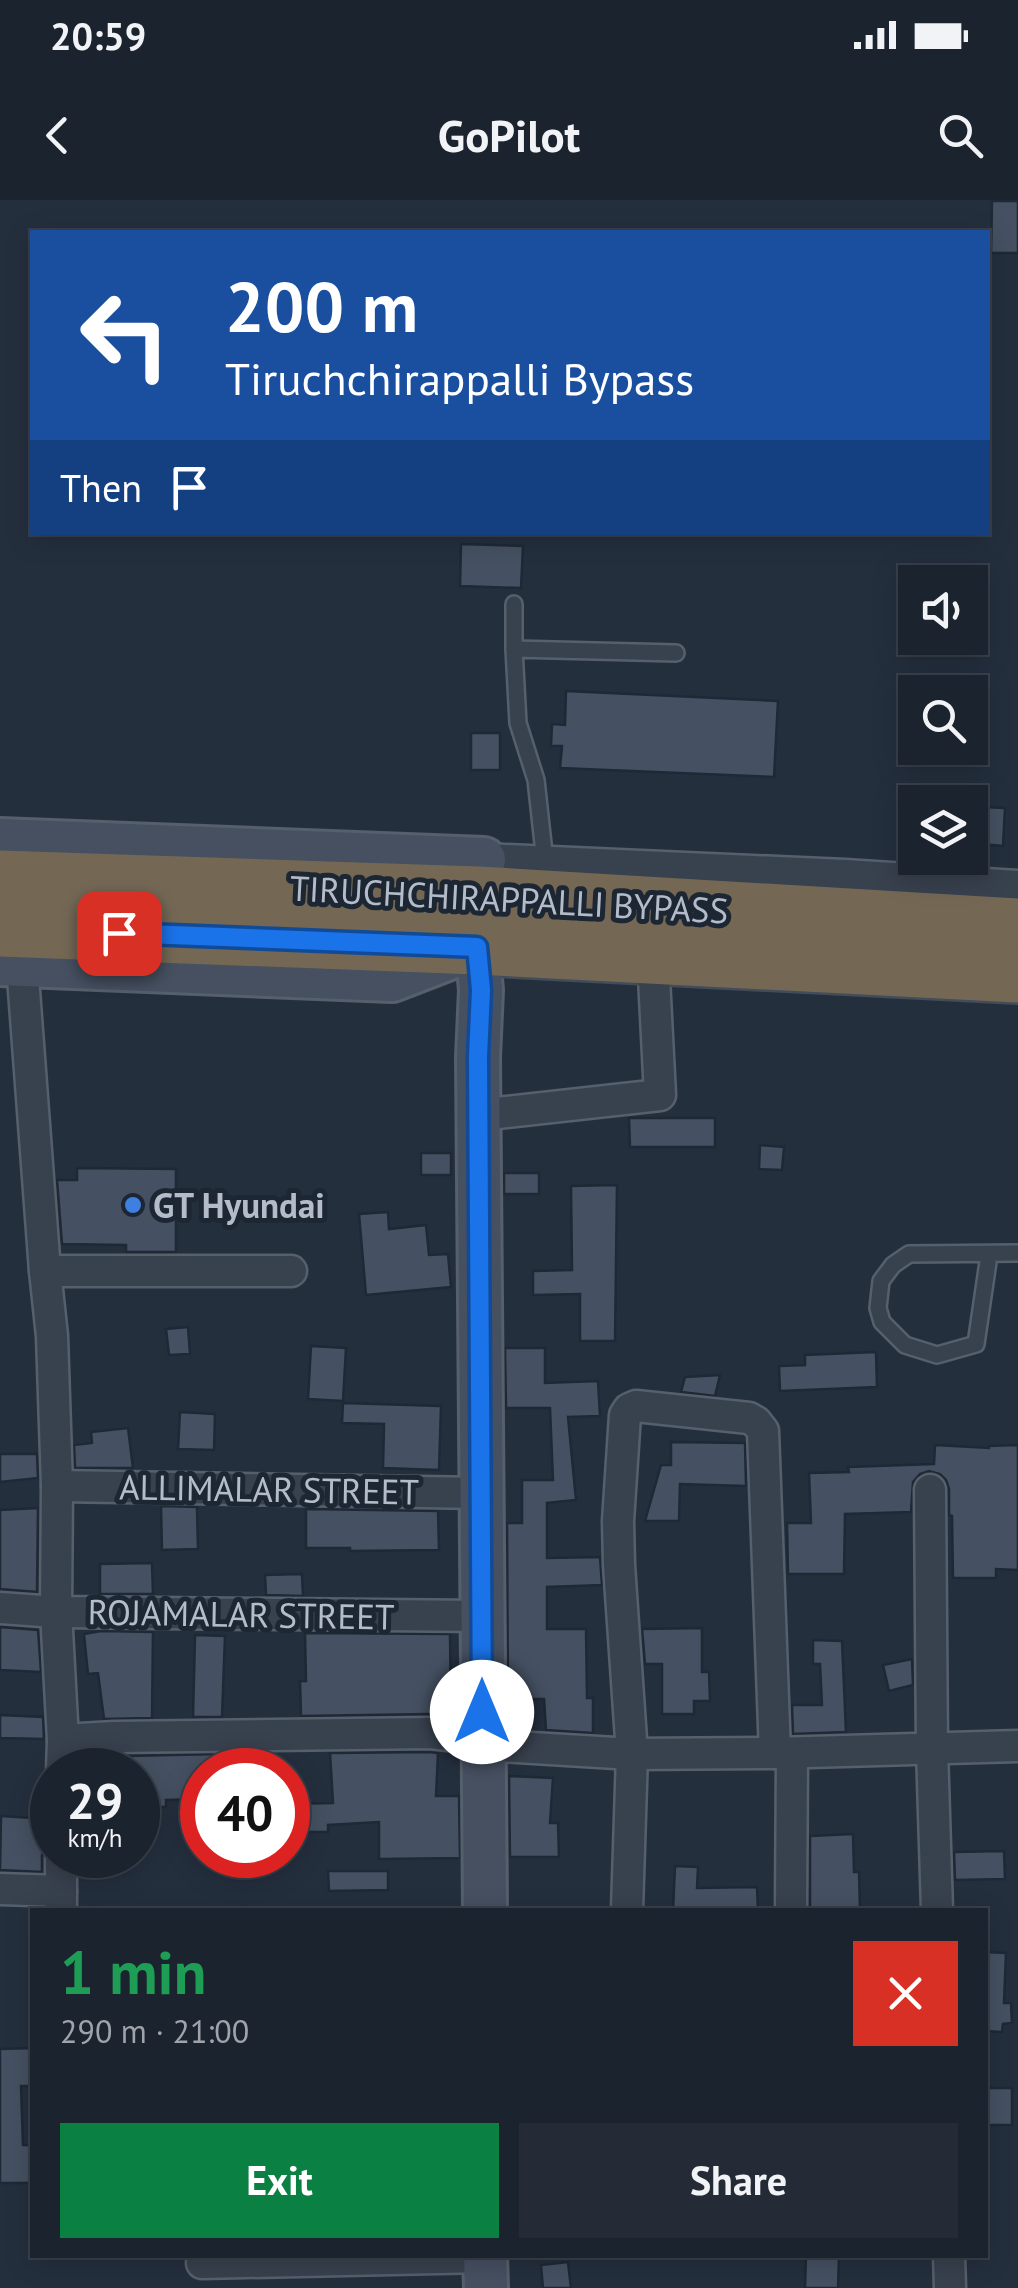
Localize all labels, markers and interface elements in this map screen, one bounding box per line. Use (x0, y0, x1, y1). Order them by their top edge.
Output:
text: 20:59 (50, 11, 146, 60)
text: GoPilot (438, 106, 580, 164)
icon: back (30, 108, 85, 163)
icon: search (933, 108, 988, 163)
text: 200 m (225, 261, 418, 351)
icon: left (60, 270, 190, 400)
text: Tiruchchirappalli Bypass (225, 349, 694, 407)
icon: arrive (162, 460, 217, 515)
text: Then (60, 463, 142, 512)
map controls (898, 565, 988, 875)
button: sound (898, 565, 988, 655)
button: search (898, 675, 988, 765)
button: layers (898, 785, 988, 875)
street label: TIRUCHCHIRAPPALLI BYPASS (289, 865, 729, 933)
pin (77, 891, 162, 976)
icon: arrive (92, 906, 147, 961)
place label: GT Hyundai (153, 1182, 325, 1228)
marker: GT Hyundai (122, 1194, 144, 1216)
street label: ALLIMALAR STREET (119, 1463, 419, 1515)
street label: ROJAMALAR STREET (87, 1588, 395, 1640)
position arrow (430, 1660, 534, 1764)
speed limit sign: 40 (180, 1748, 310, 1878)
text: 29 (67, 1768, 123, 1833)
text: km/h (68, 1822, 122, 1854)
text: 1 min (60, 1933, 206, 2011)
button: close (853, 1941, 958, 2046)
text: 290 m · 21:00 (60, 2010, 249, 2052)
button: Exit (60, 2123, 499, 2238)
button: Share (519, 2123, 958, 2238)

